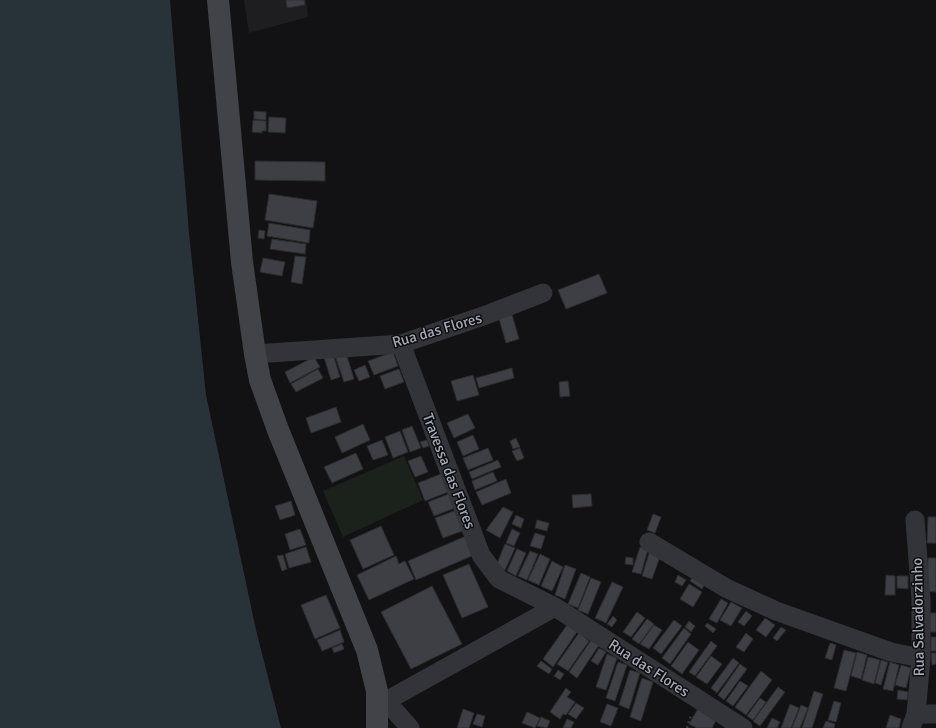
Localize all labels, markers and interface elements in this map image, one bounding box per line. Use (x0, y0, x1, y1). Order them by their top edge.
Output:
street label: Rua das Flores (390, 308, 484, 351)
street label: Travessa das Flores (419, 411, 479, 532)
street label: Rua Salvadorzinho (908, 557, 928, 676)
street label: Rua das Flores (605, 635, 693, 701)

